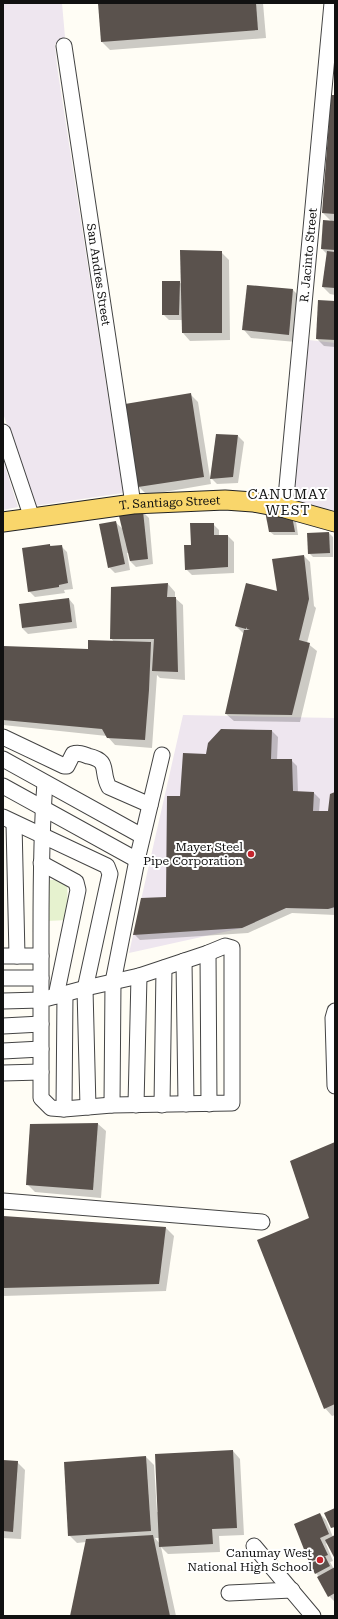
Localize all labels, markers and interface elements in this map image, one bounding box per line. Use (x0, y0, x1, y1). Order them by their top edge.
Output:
street label: R. Jacinto Street (297, 207, 320, 303)
street label: San Andres Street (84, 222, 113, 327)
district label: CANUMAY WEST (247, 486, 329, 518)
street label: T. Santiago Street (118, 493, 221, 513)
place label: Mayer Steel Pipe Corporation (143, 840, 243, 868)
marker: Mayer Steel Pipe Corporation (246, 849, 256, 859)
place label: Canumay West National High School (188, 1546, 313, 1574)
marker: Canumay West National High School (315, 1555, 325, 1565)

